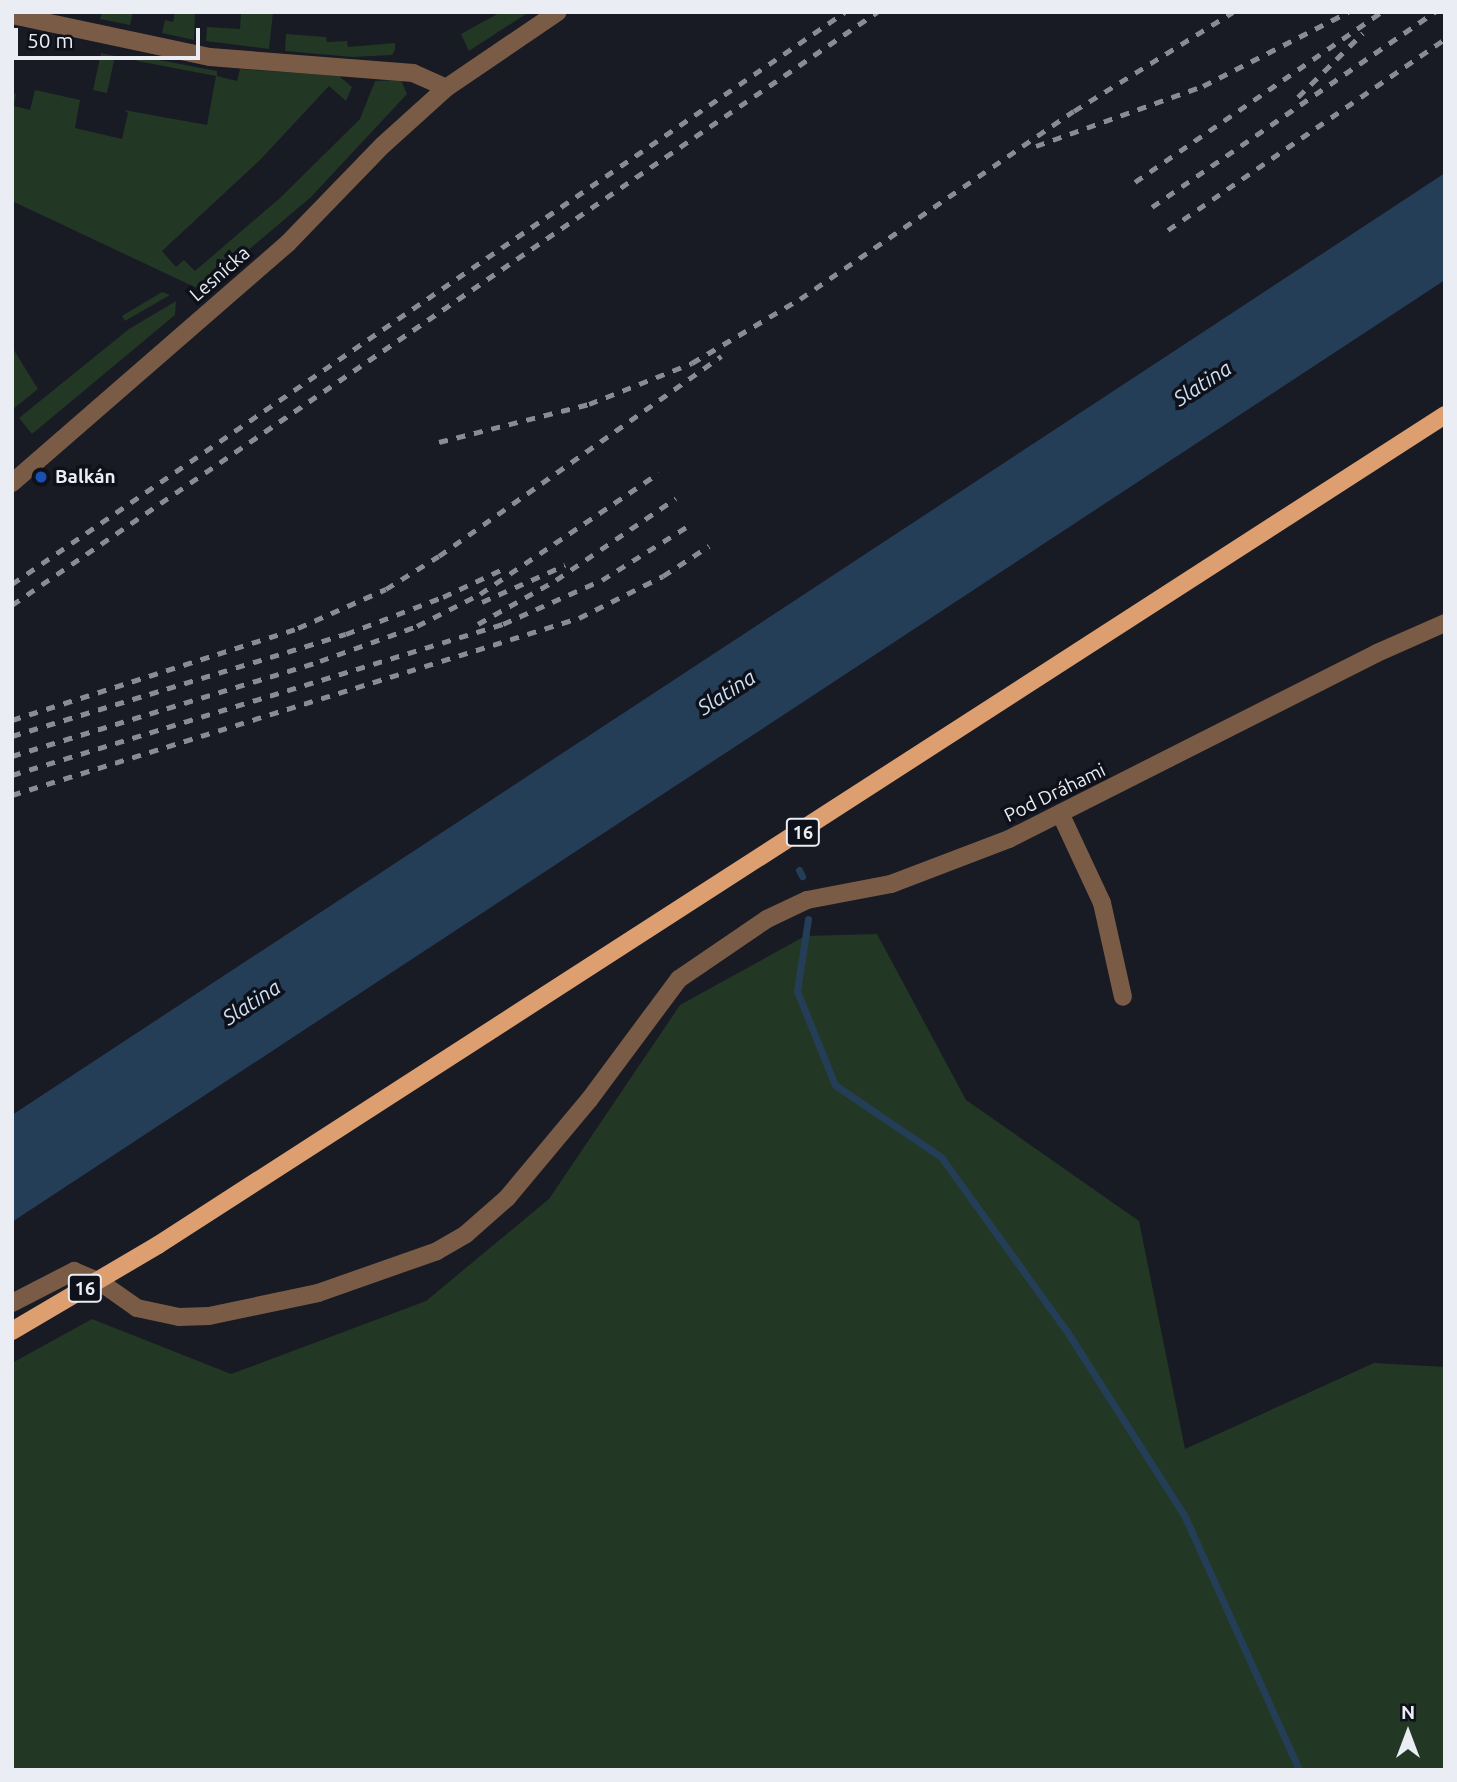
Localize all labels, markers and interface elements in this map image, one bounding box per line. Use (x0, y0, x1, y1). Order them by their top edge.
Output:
scale bar (18, 14, 203, 58)
text: 50 m (27, 28, 74, 52)
street label: Lesnícka (185, 242, 255, 306)
water label: Slatina (1168, 355, 1236, 411)
place label: Balkán (55, 466, 116, 488)
marker: Balkán (33, 469, 49, 485)
water label: Slatina (692, 664, 760, 720)
street label: Pod Dráhami (1001, 759, 1109, 827)
road number: 16 (786, 818, 820, 846)
water label: Slatina (217, 974, 285, 1030)
road number: 16 (68, 1274, 102, 1302)
north arrow (1373, 1698, 1443, 1768)
text: N (1401, 1701, 1415, 1723)

